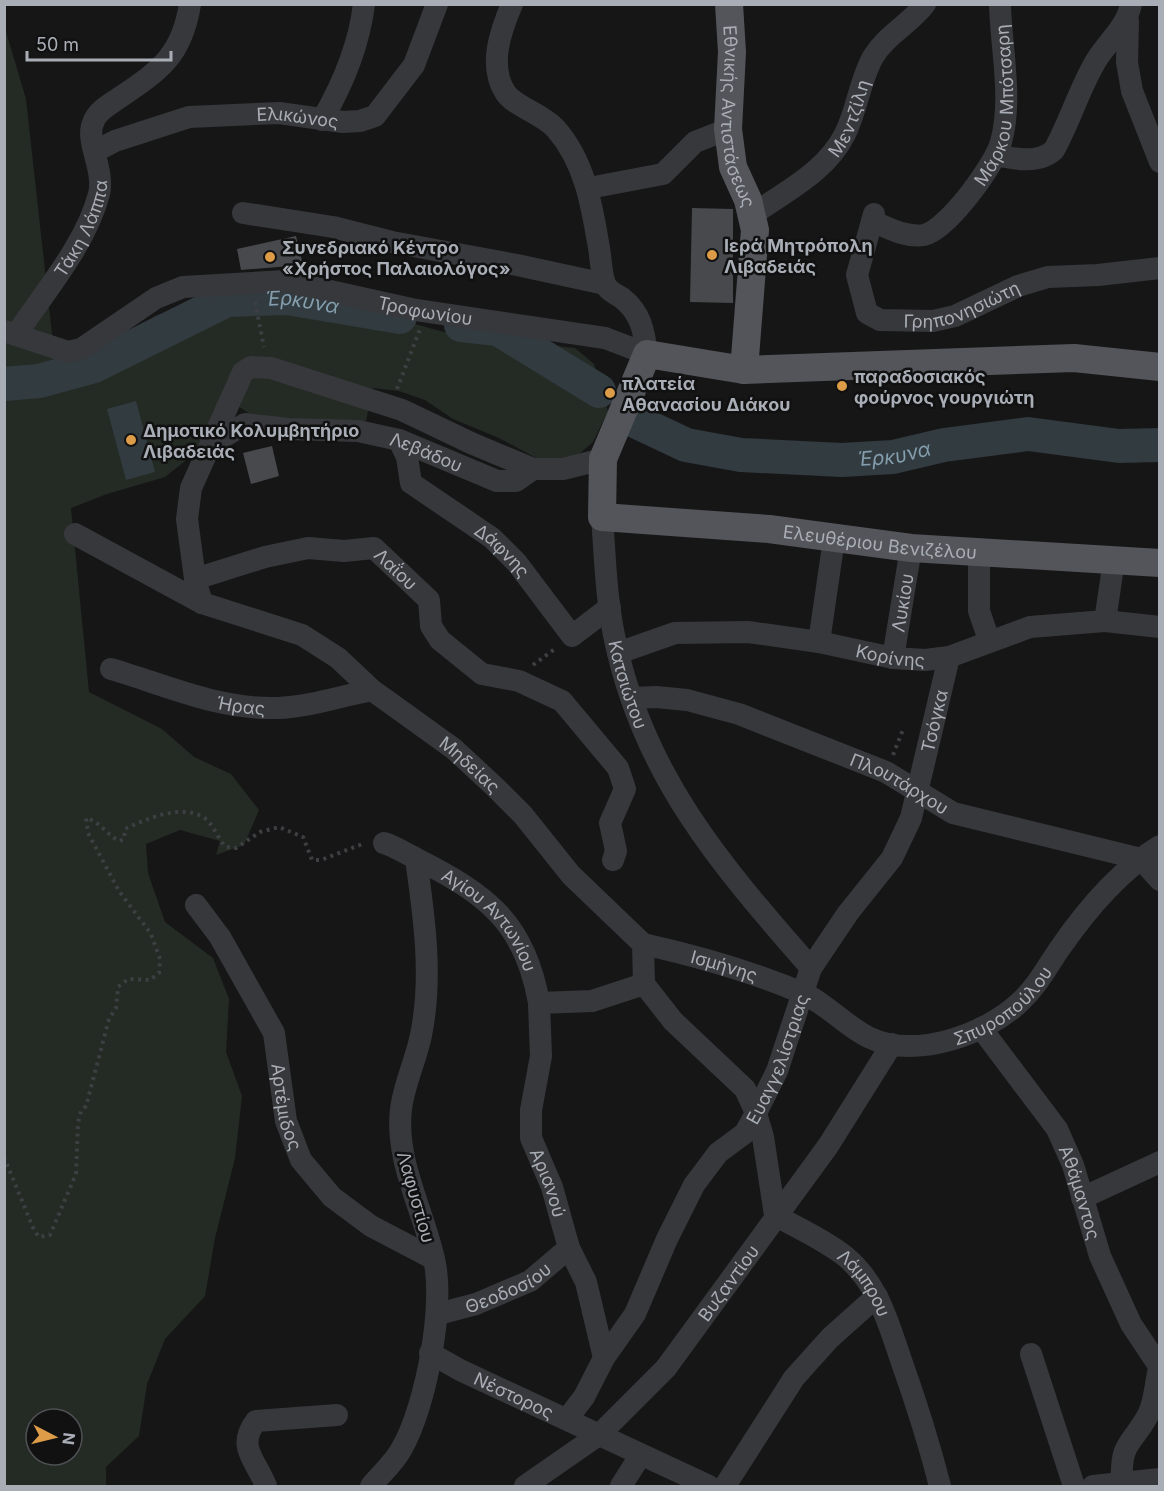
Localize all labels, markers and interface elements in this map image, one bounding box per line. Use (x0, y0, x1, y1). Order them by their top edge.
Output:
scale bar (27, 24, 171, 62)
street label: Μάρκου Μπότσαρη (969, 24, 1017, 189)
street label: Εθνικής Αντιστάσεως (718, 25, 760, 209)
text: 50 m (36, 34, 79, 55)
street label: Μεντζίλη (823, 77, 873, 161)
street label: Ελικώνος (256, 103, 340, 132)
street label: Τάκη Λάππα (50, 180, 111, 281)
place label: Ιερά Μητρόπολη Λιβαδειάς (724, 235, 873, 277)
place label: Συνεδριακό Κέντρο «Χρήστος Παλαιολόγος» (282, 237, 511, 279)
marker: Ιερά Μητρόπολη Λιβαδειάς (705, 248, 719, 262)
marker: Συνεδριακό Κέντρο «Χρήστος Παλαιολόγος» (263, 250, 277, 264)
street label: Γρηπονησιώτη (903, 276, 1023, 332)
water label: Έρκυνα (265, 286, 341, 319)
street label: Τροφωνίου (376, 291, 474, 329)
place label: παραδοσιακός φούρνος γουργιώτη (854, 366, 1035, 408)
place label: πλατεία Αθανασίου Διάκου (622, 373, 790, 415)
marker: παραδοσιακός φούρνος γουργιώτη (835, 379, 849, 393)
marker: πλατεία Αθανασίου Διάκου (603, 386, 617, 400)
place label: Δημοτικό Κολυμβητήριο Λιβαδειάς (143, 420, 359, 462)
street label: Λεβάδου (388, 428, 466, 476)
marker: Δημοτικό Κολυμβητήριο Λιβαδειάς (124, 433, 138, 447)
water label: Έρκυνα (857, 436, 934, 471)
street label: Δάφνης (471, 519, 534, 581)
street label: Ελευθέριου Βενιζέλου (782, 520, 977, 562)
street label: Λαΐου (370, 544, 422, 594)
street label: Λυκίου (887, 572, 917, 634)
street label: Κατσιώτου (605, 638, 652, 732)
street label: Κορίνης (854, 640, 926, 670)
street label: Τσόγκα (916, 688, 951, 754)
street label: Ήρας (214, 691, 266, 719)
street label: Μηδείας (436, 732, 505, 797)
street label: Πλουτάρχου (847, 748, 952, 818)
street label: Αγίου Αντωνίου (438, 864, 541, 974)
street label: Ισμήνης (689, 946, 760, 986)
street label: Σπυροπούλου (951, 962, 1056, 1049)
street label: Ευαγγελίστριας (742, 991, 812, 1128)
street label: Αρτέμιδος (268, 1062, 307, 1153)
street label: Αθάμαντος (1055, 1142, 1105, 1242)
street label: Αριανού (526, 1145, 570, 1219)
street label: Λαφυστίου (393, 1149, 439, 1245)
street label: Βυζαντίου (693, 1241, 763, 1325)
street label: Λάμπρου (834, 1244, 895, 1319)
street label: Θεοδοσίου (463, 1258, 555, 1317)
street label: Νέστορος (471, 1368, 557, 1423)
north arrow (24, 1407, 84, 1467)
text: N (58, 1432, 80, 1446)

